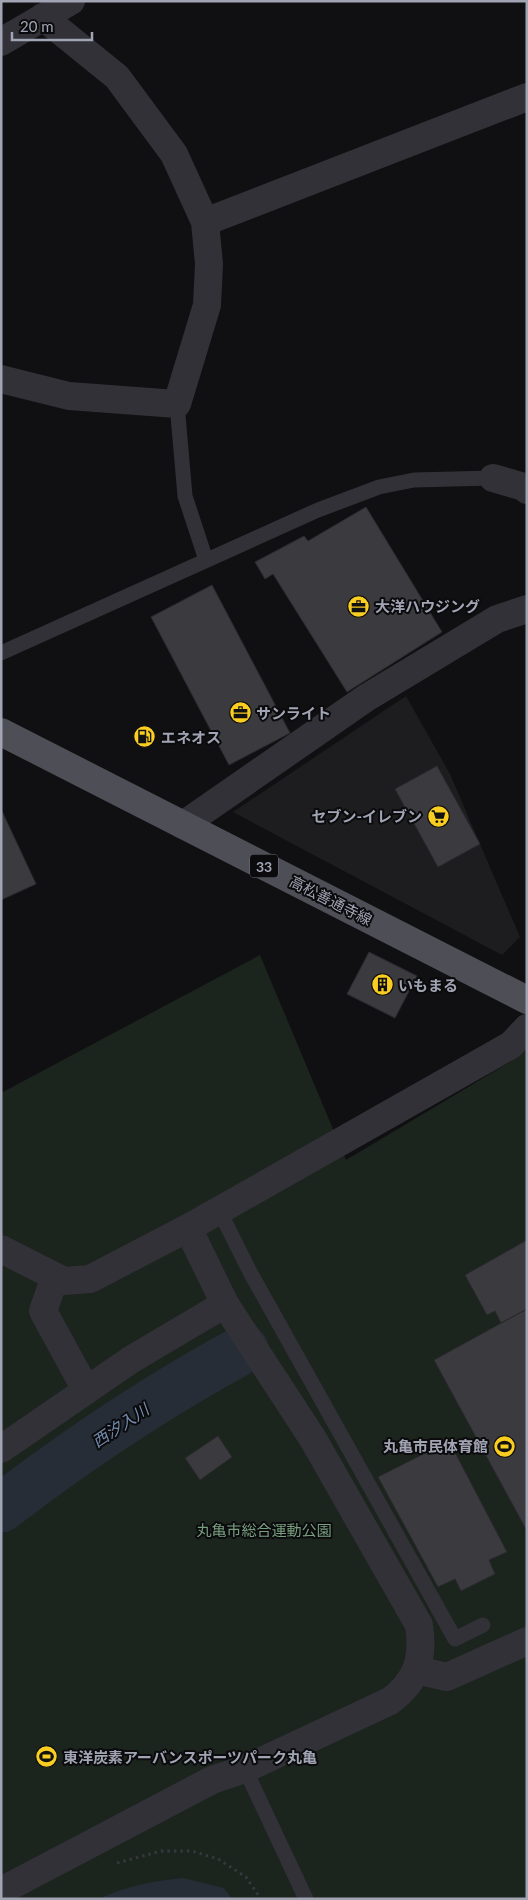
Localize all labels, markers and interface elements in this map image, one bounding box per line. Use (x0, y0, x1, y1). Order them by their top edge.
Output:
scale bar (12, 10, 92, 42)
text: 20 m (20, 17, 54, 35)
office icon: 大洋ハウジング (347, 594, 371, 618)
place label: 大洋ハウジング (375, 597, 480, 615)
office icon: サンライト (228, 701, 252, 725)
place label: サンライト (256, 704, 331, 722)
fuel station icon: エネオス (133, 725, 157, 749)
place label: エネオス (161, 728, 221, 746)
supermarket icon: セブン-イレブン (426, 804, 450, 828)
place label: セブン-イレブン (311, 807, 422, 825)
road number: 33 (250, 854, 278, 878)
street label: 高松善通寺線 (287, 872, 375, 928)
building icon: いもまる (370, 973, 394, 997)
place label: いもまる (398, 976, 458, 994)
water label: 西汐入川 (88, 1398, 153, 1451)
sports icon: 丸亀市民体育館 (492, 1434, 516, 1458)
place label: 丸亀市民体育館 (383, 1437, 488, 1455)
park label: 丸亀市総合運動公園 (196, 1521, 332, 1539)
sports icon: 東洋炭素アーバンスポーツパーク丸亀 (35, 1745, 59, 1769)
place label: 東洋炭素アーバンスポーツパーク丸亀 (63, 1748, 317, 1766)

